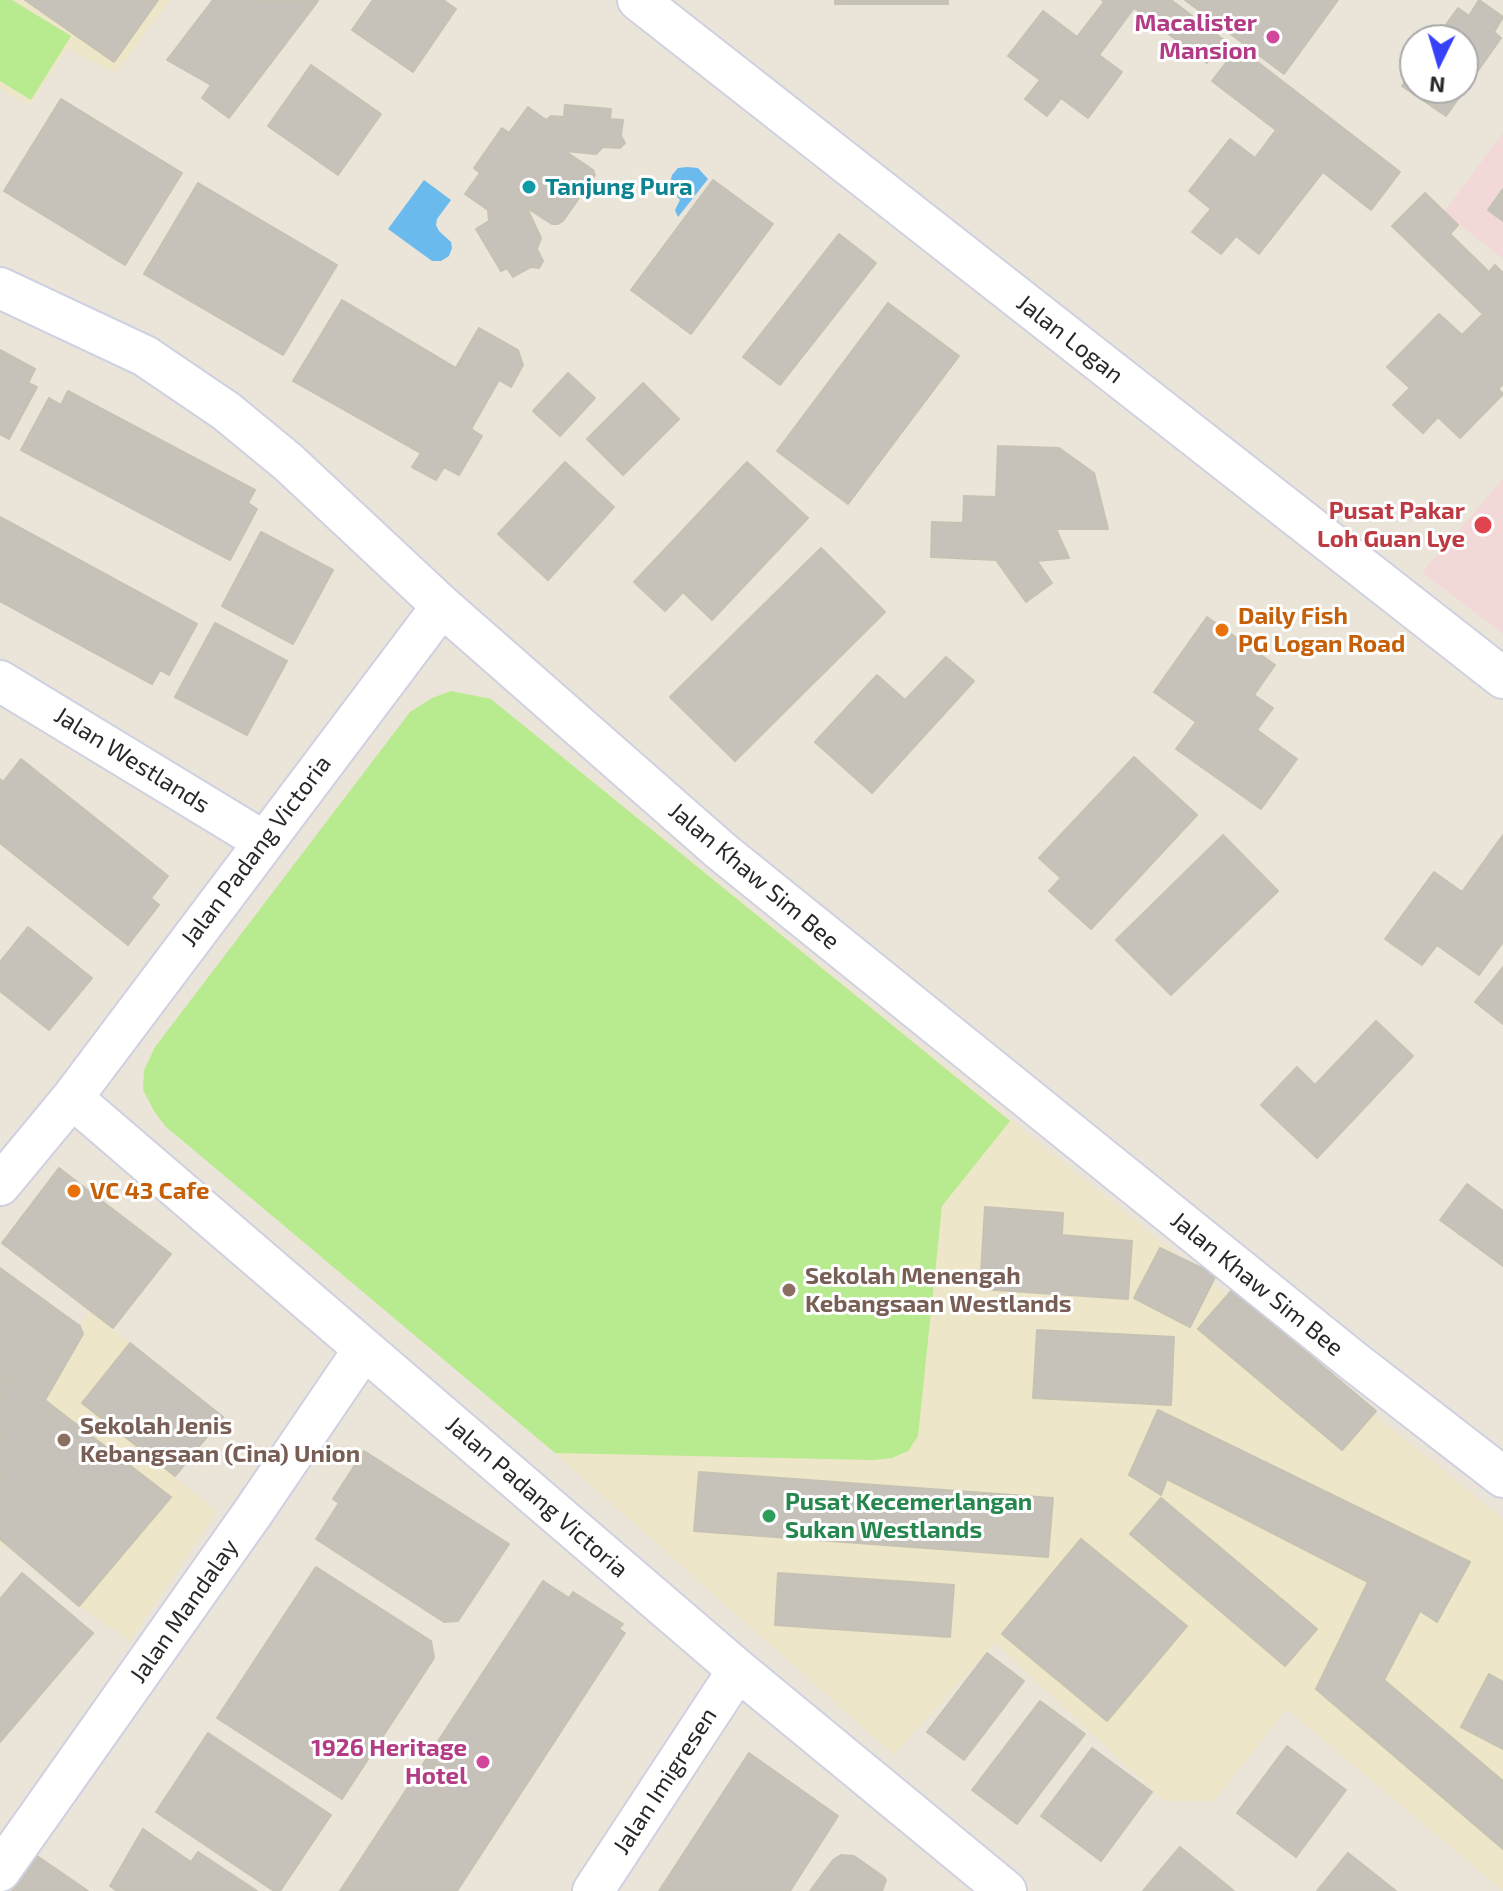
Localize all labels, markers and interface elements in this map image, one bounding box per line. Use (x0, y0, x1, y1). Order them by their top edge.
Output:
place label: Macalister Mansion (1135, 9, 1257, 65)
north arrow (1399, 24, 1479, 104)
marker: Macalister Mansion (1264, 28, 1282, 46)
text: N (1428, 72, 1446, 100)
place label: Tanjung Pura (545, 173, 693, 201)
marker: Tanjung Pura (520, 178, 538, 196)
street label: Jalan Logan (1011, 288, 1129, 390)
place label: Pusat Pakar Loh Guan Lye (1317, 497, 1465, 553)
marker: Pusat Pakar Loh Guan Lye (1472, 514, 1494, 536)
place label: Daily Fish PG Logan Road (1238, 602, 1405, 658)
marker: Daily Fish PG Logan Road (1213, 621, 1231, 639)
street label: Jalan Westlands (49, 701, 215, 819)
street label: Jalan Padang Victoria (175, 750, 337, 952)
street label: Jalan Khaw Sim Bee (663, 796, 845, 956)
place label: VC 43 Cafe (90, 1177, 209, 1205)
marker: VC 43 Cafe (65, 1182, 83, 1200)
street label: Jalan Khaw Sim Bee (1165, 1206, 1349, 1362)
place label: Sekolah Menengah Kebangsaan Westlands (805, 1262, 1072, 1318)
marker: Sekolah Menengah Kebangsaan Westlands (780, 1281, 798, 1299)
street label: Jalan Padang Victoria (440, 1410, 634, 1584)
place label: Sekolah Jenis Kebangsaan (Cina) Union (80, 1412, 360, 1468)
marker: Sekolah Jenis Kebangsaan (Cina) Union (55, 1431, 73, 1449)
place label: Pusat Kecemerlangan Sukan Westlands (785, 1488, 1032, 1544)
marker: Pusat Kecemerlangan Sukan Westlands (760, 1507, 778, 1525)
street label: Jalan Mandalay (124, 1534, 244, 1688)
street label: Jalan Imigresen (607, 1702, 723, 1860)
place label: 1926 Heritage Hotel (311, 1734, 467, 1790)
marker: 1926 Heritage Hotel (474, 1753, 492, 1771)

